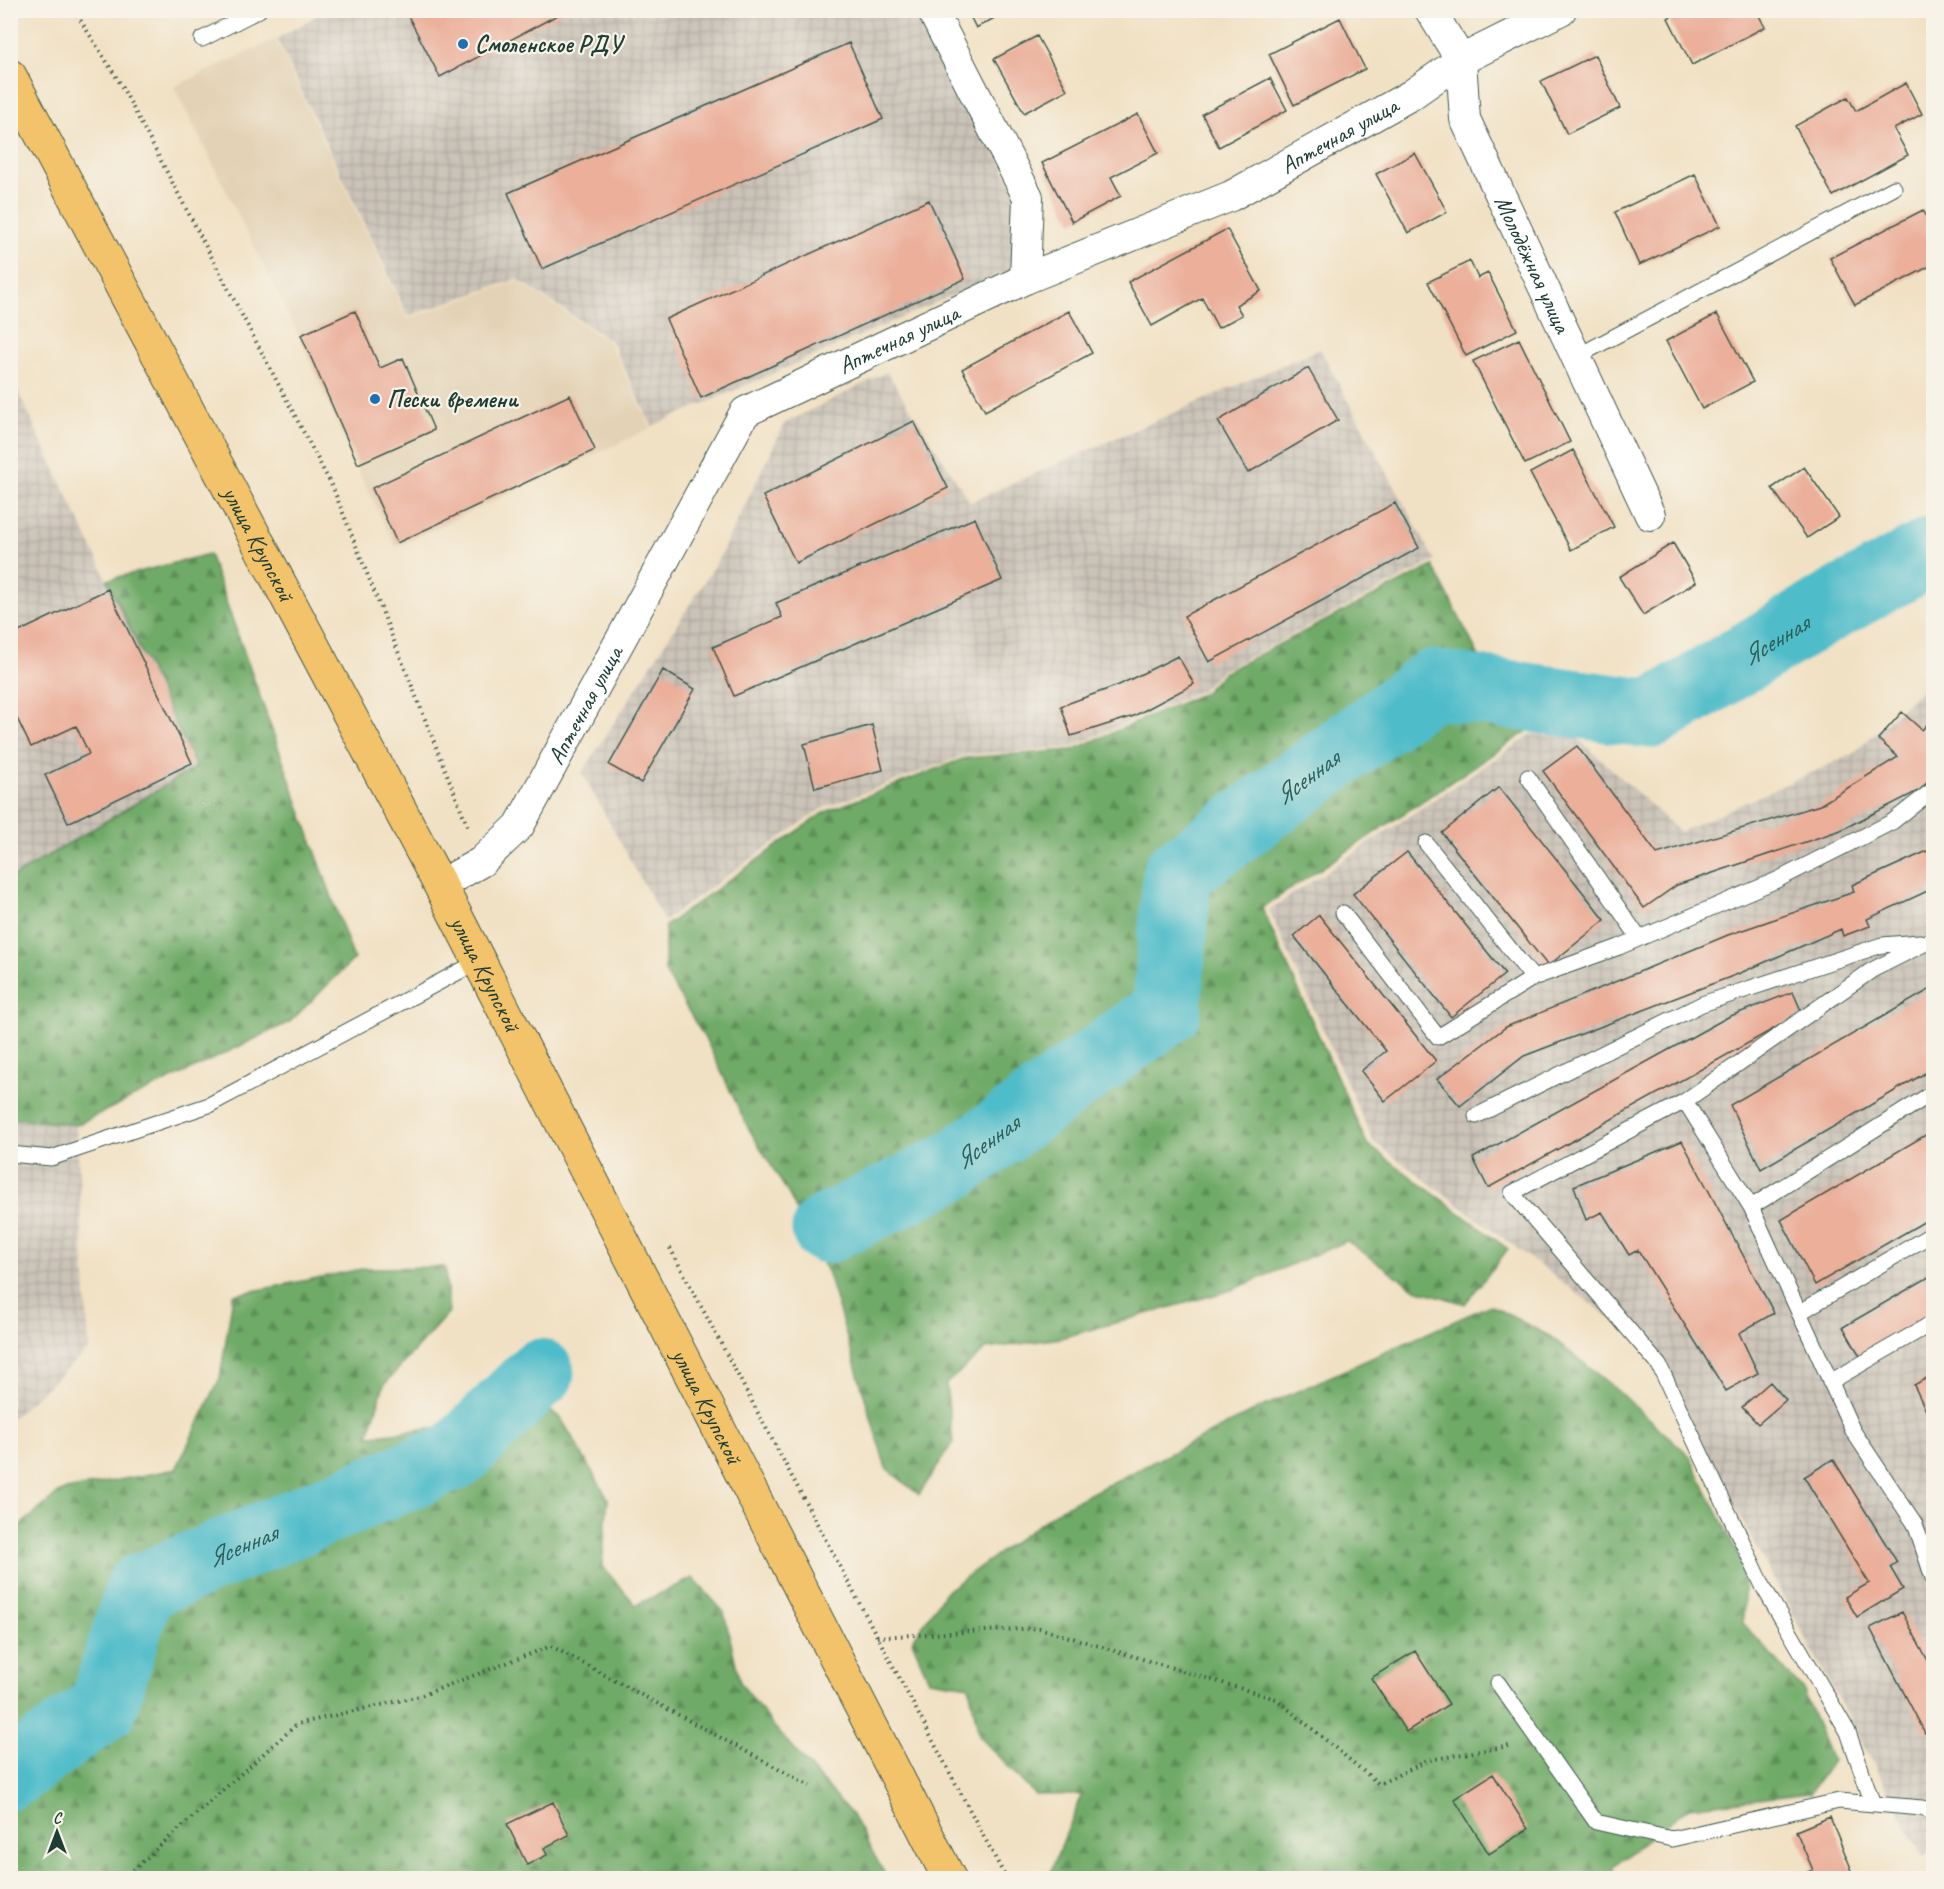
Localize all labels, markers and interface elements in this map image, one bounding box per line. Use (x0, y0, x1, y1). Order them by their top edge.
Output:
place label: Смоленское РДУ (475, 29, 625, 59)
marker: Смоленское РДУ (456, 37, 470, 51)
street label: Аптечная улица (1275, 89, 1405, 180)
street label: Молодёжная улица (1488, 191, 1578, 339)
street label: Аптечная улица (833, 297, 966, 381)
place label: Пески времени (387, 384, 519, 414)
marker: Пески времени (368, 392, 382, 406)
street label: улица Крупской (215, 480, 302, 608)
water label: Ясенная (1735, 605, 1818, 673)
street label: Аптечная улица (541, 639, 630, 770)
water label: Ясенная (1267, 740, 1349, 812)
street label: улица Крупской (443, 909, 529, 1039)
water label: Ясенная (947, 1105, 1029, 1176)
street label: улица Крупской (664, 1342, 750, 1471)
water label: Ясенная (202, 1515, 285, 1575)
north arrow (27, 1802, 87, 1862)
text: С (53, 1808, 63, 1828)

